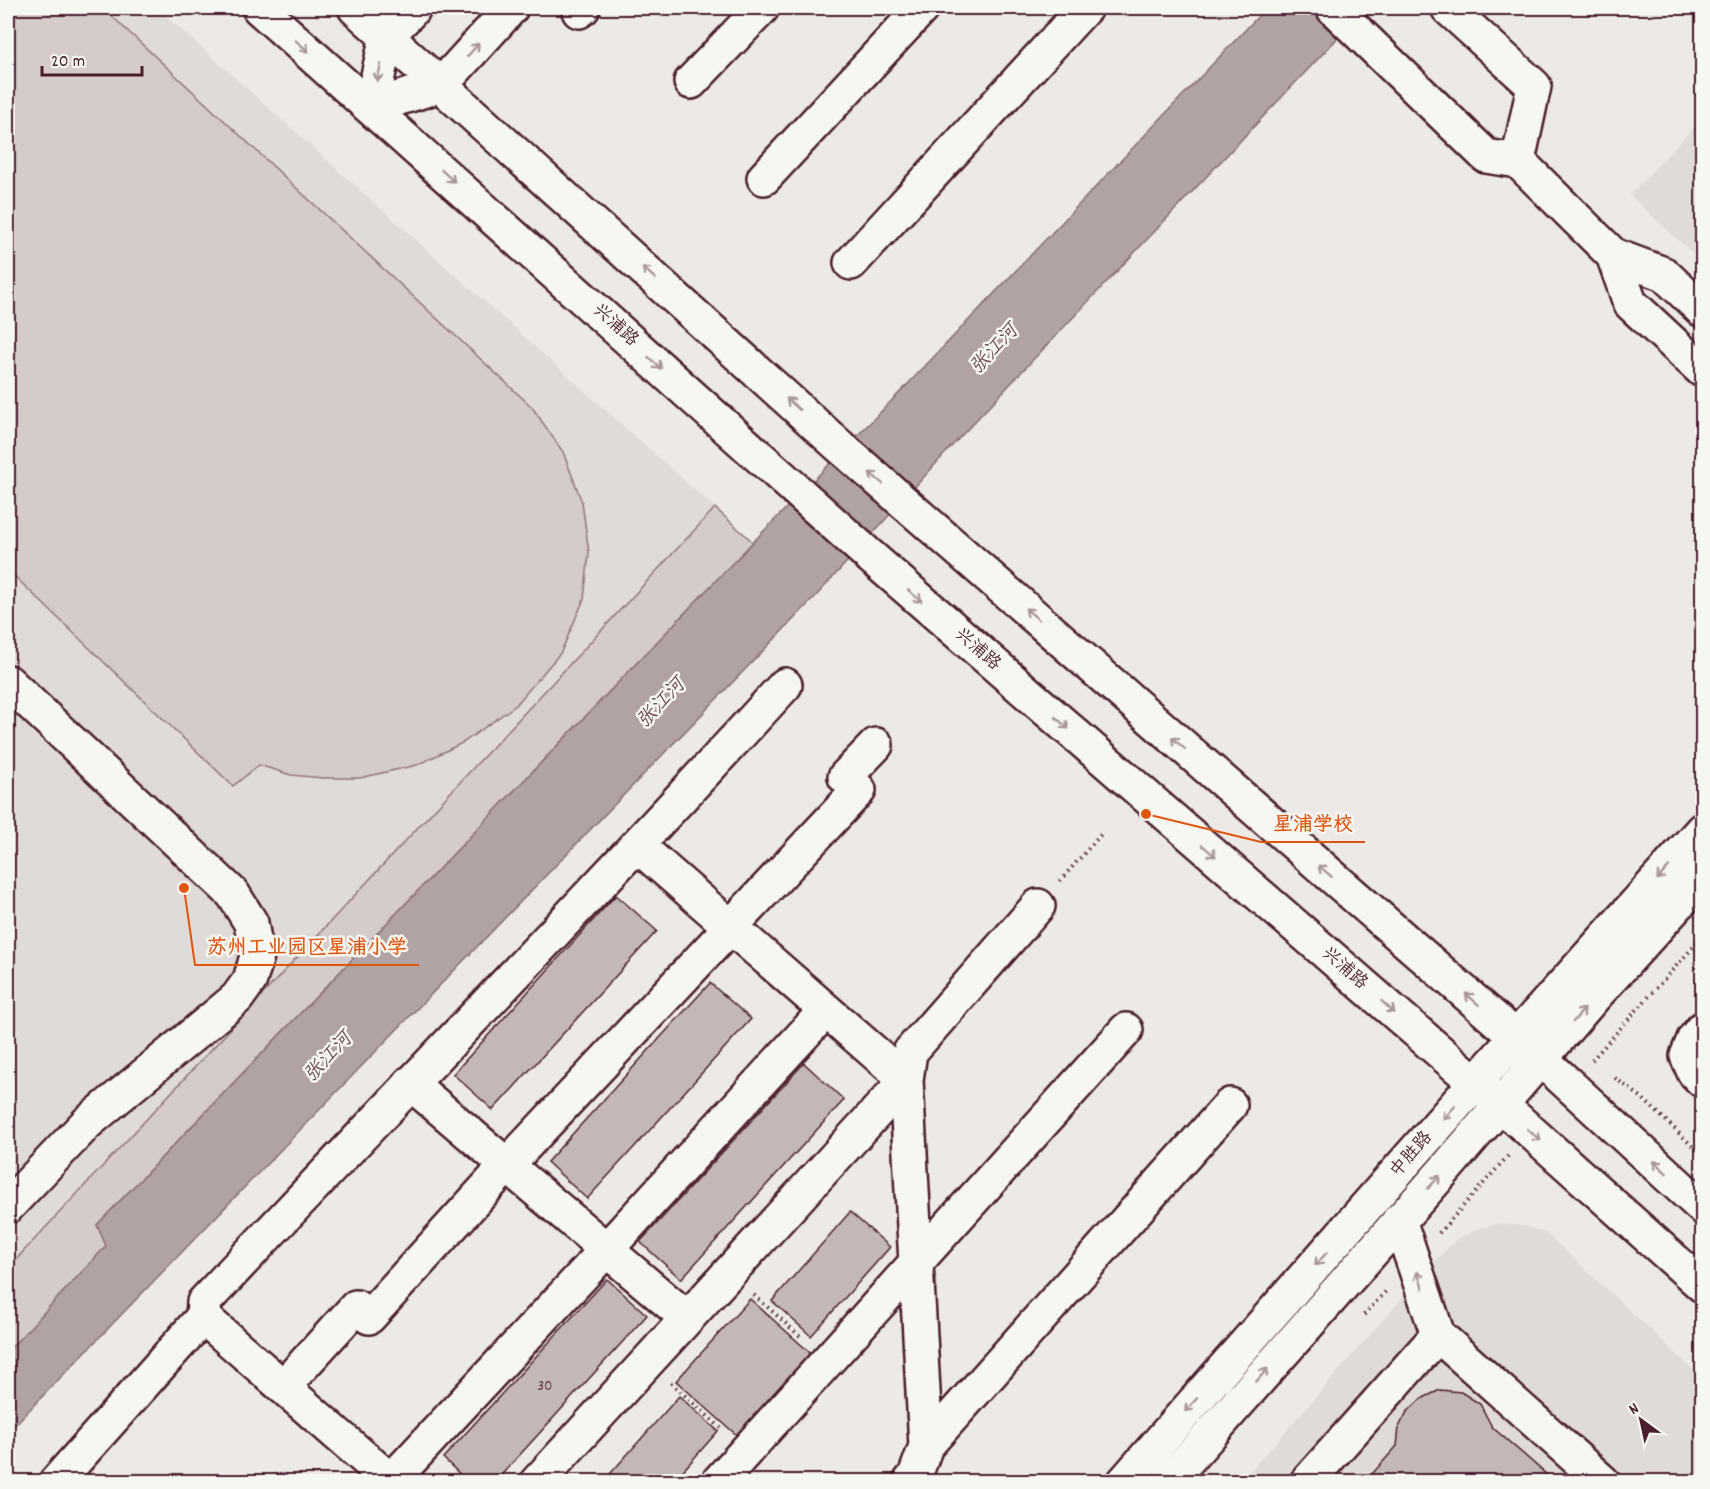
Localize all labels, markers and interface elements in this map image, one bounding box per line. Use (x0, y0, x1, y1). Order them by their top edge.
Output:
scale bar (42, 39, 142, 77)
one-way arrow (295, 39, 310, 53)
one-way arrow (466, 42, 480, 57)
text: 20 m (51, 50, 85, 75)
one-way arrow (372, 63, 384, 82)
one-way arrow (440, 169, 455, 183)
one-way arrow (641, 266, 656, 280)
street label: 兴浦路 (587, 299, 643, 353)
water label: 张江河 (964, 316, 1028, 381)
one-way arrow (647, 356, 662, 370)
one-way arrow (786, 397, 801, 411)
one-way arrow (869, 472, 885, 486)
one-way arrow (907, 589, 923, 602)
one-way arrow (1025, 607, 1040, 621)
street label: 兴浦路 (948, 623, 1006, 677)
water label: 张江河 (631, 670, 695, 735)
one-way arrow (1054, 717, 1070, 730)
one-way arrow (1171, 736, 1186, 750)
callout: 星浦学校 (1261, 804, 1365, 842)
text: 星浦学校 (1273, 812, 1353, 840)
one-way arrow (1201, 845, 1217, 858)
one-way arrow (1318, 864, 1333, 878)
one-way arrow (1656, 865, 1670, 880)
callout: 苏州工业园区星浦小学 (195, 927, 419, 965)
text: 苏州工业园区星浦小学 (207, 935, 407, 963)
street label: 兴浦路 (1315, 942, 1373, 996)
one-way arrow (1465, 992, 1480, 1006)
one-way arrow (1380, 1000, 1395, 1014)
one-way arrow (1572, 1008, 1586, 1023)
water label: 张江河 (298, 1024, 362, 1089)
one-way arrow (1442, 1105, 1456, 1120)
street label: 中胜路 (1385, 1126, 1439, 1184)
one-way arrow (1527, 1128, 1542, 1142)
one-way arrow (1652, 1160, 1667, 1174)
one-way arrow (1426, 1175, 1440, 1190)
one-way arrow (1314, 1251, 1328, 1266)
one-way arrow (1413, 1271, 1424, 1290)
one-way arrow (1255, 1368, 1269, 1383)
house number: 30 (538, 1376, 552, 1398)
north arrow (1611, 1390, 1671, 1450)
one-way arrow (1184, 1397, 1198, 1412)
text: N (1625, 1398, 1644, 1421)

